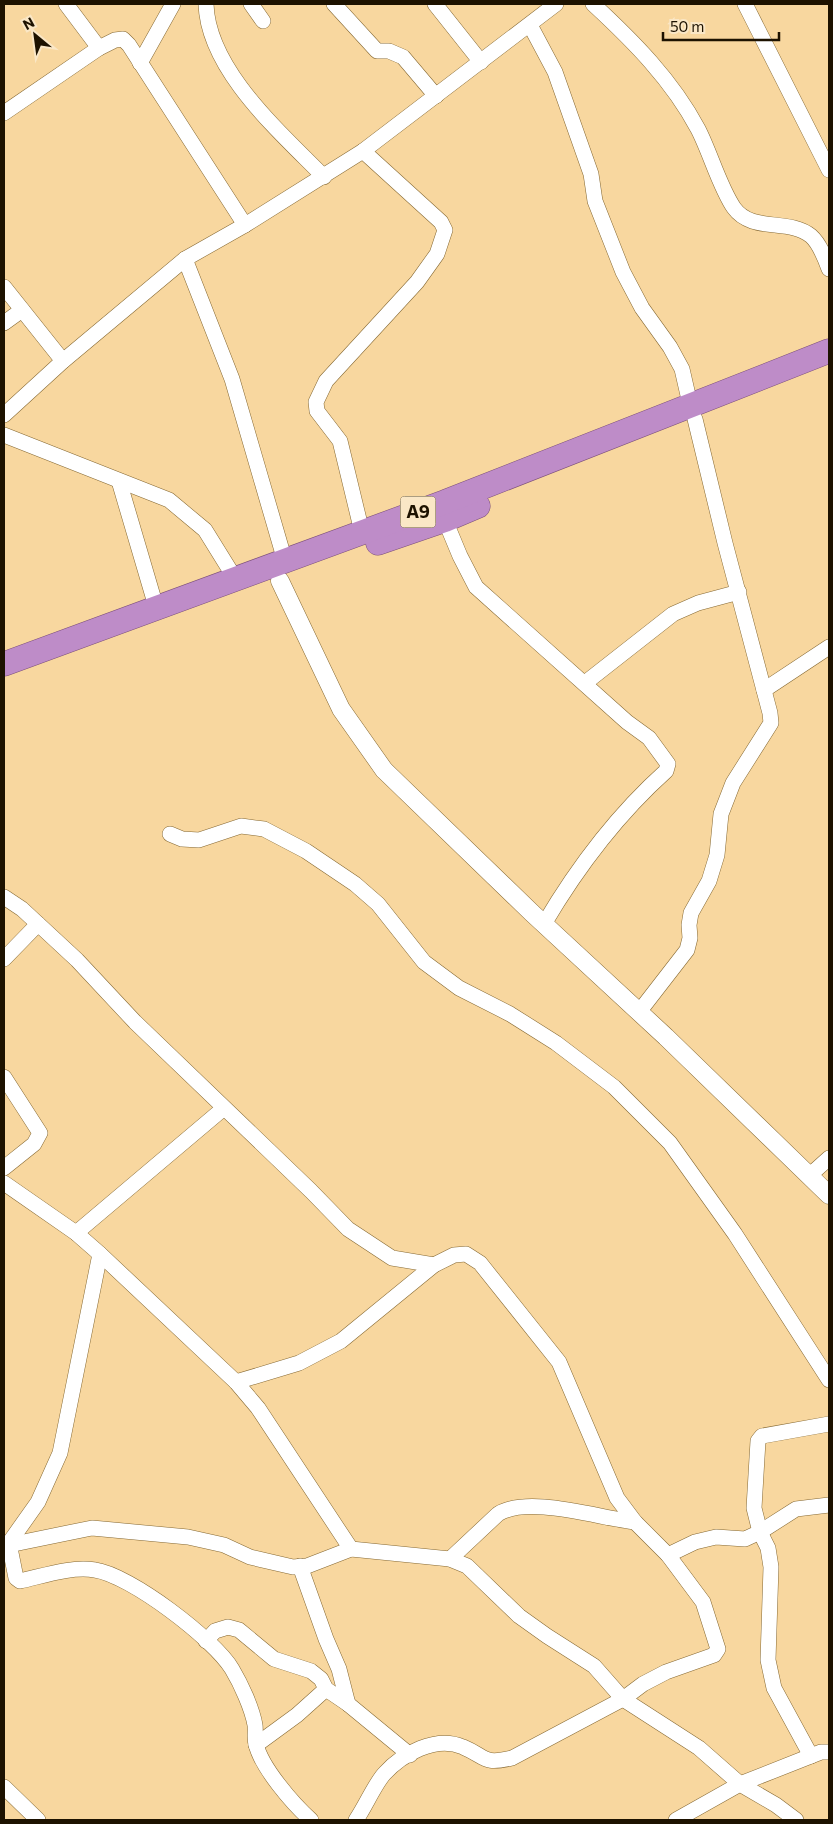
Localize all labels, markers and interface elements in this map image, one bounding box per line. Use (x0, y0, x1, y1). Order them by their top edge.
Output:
north arrow (10, 10, 60, 60)
scale bar (663, 10, 779, 42)
text: N (20, 13, 37, 33)
text: 50 m (670, 17, 704, 35)
road number: A9 (400, 497, 436, 528)

